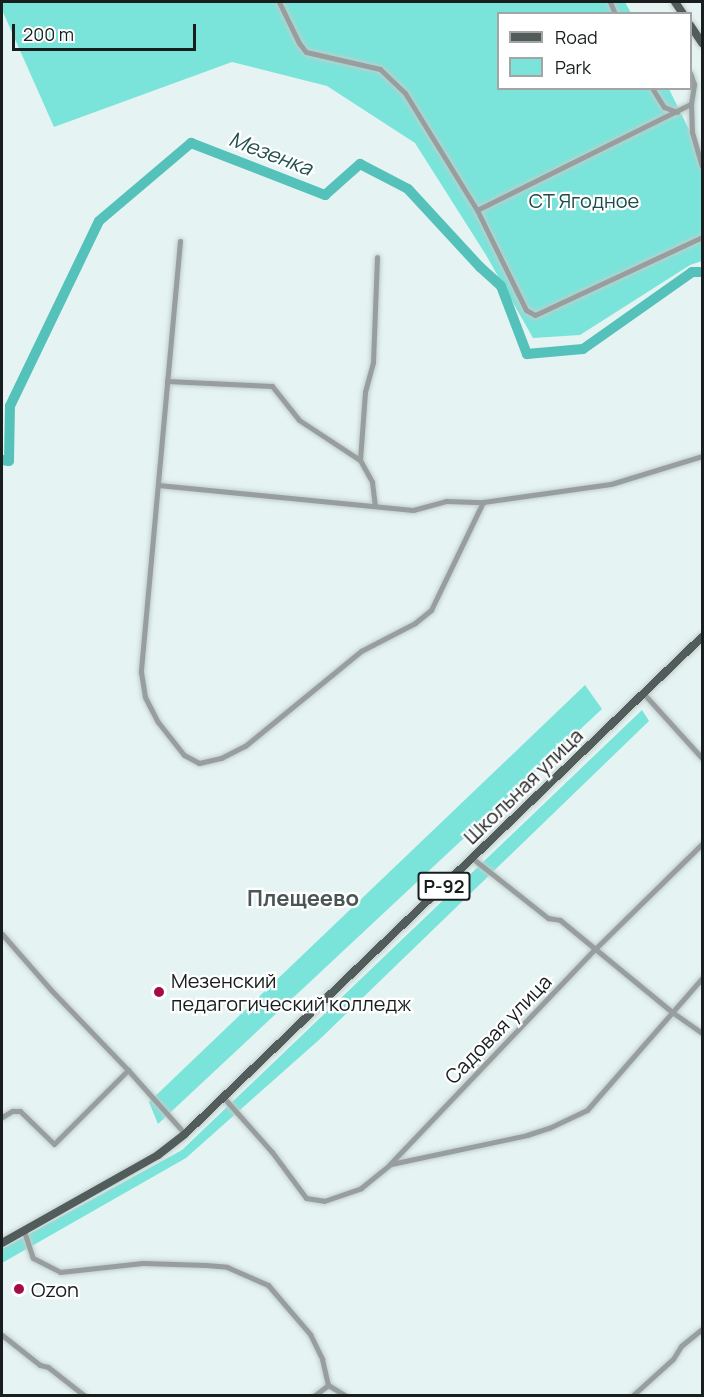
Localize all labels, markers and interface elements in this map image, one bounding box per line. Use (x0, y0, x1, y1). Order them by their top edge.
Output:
scale bar (15, 12, 200, 50)
legend (497, 12, 692, 90)
text: 200 m (23, 22, 74, 46)
text: Road (555, 25, 598, 49)
text: Park (555, 55, 591, 79)
water label: Мезенка (226, 126, 316, 180)
park label: СТ Ягодное (528, 188, 640, 212)
street label: Школьная улица (459, 723, 587, 849)
road number: Р-92 (417, 871, 471, 901)
district label: Плещеево (247, 886, 359, 912)
place label: Мезенский педагогический колледж (171, 969, 411, 1016)
street label: Садовая улица (440, 969, 556, 1089)
marker: Мезенский педагогический колледж (152, 985, 166, 999)
place label: Ozon (31, 1277, 79, 1301)
marker: Ozon (12, 1282, 26, 1296)

